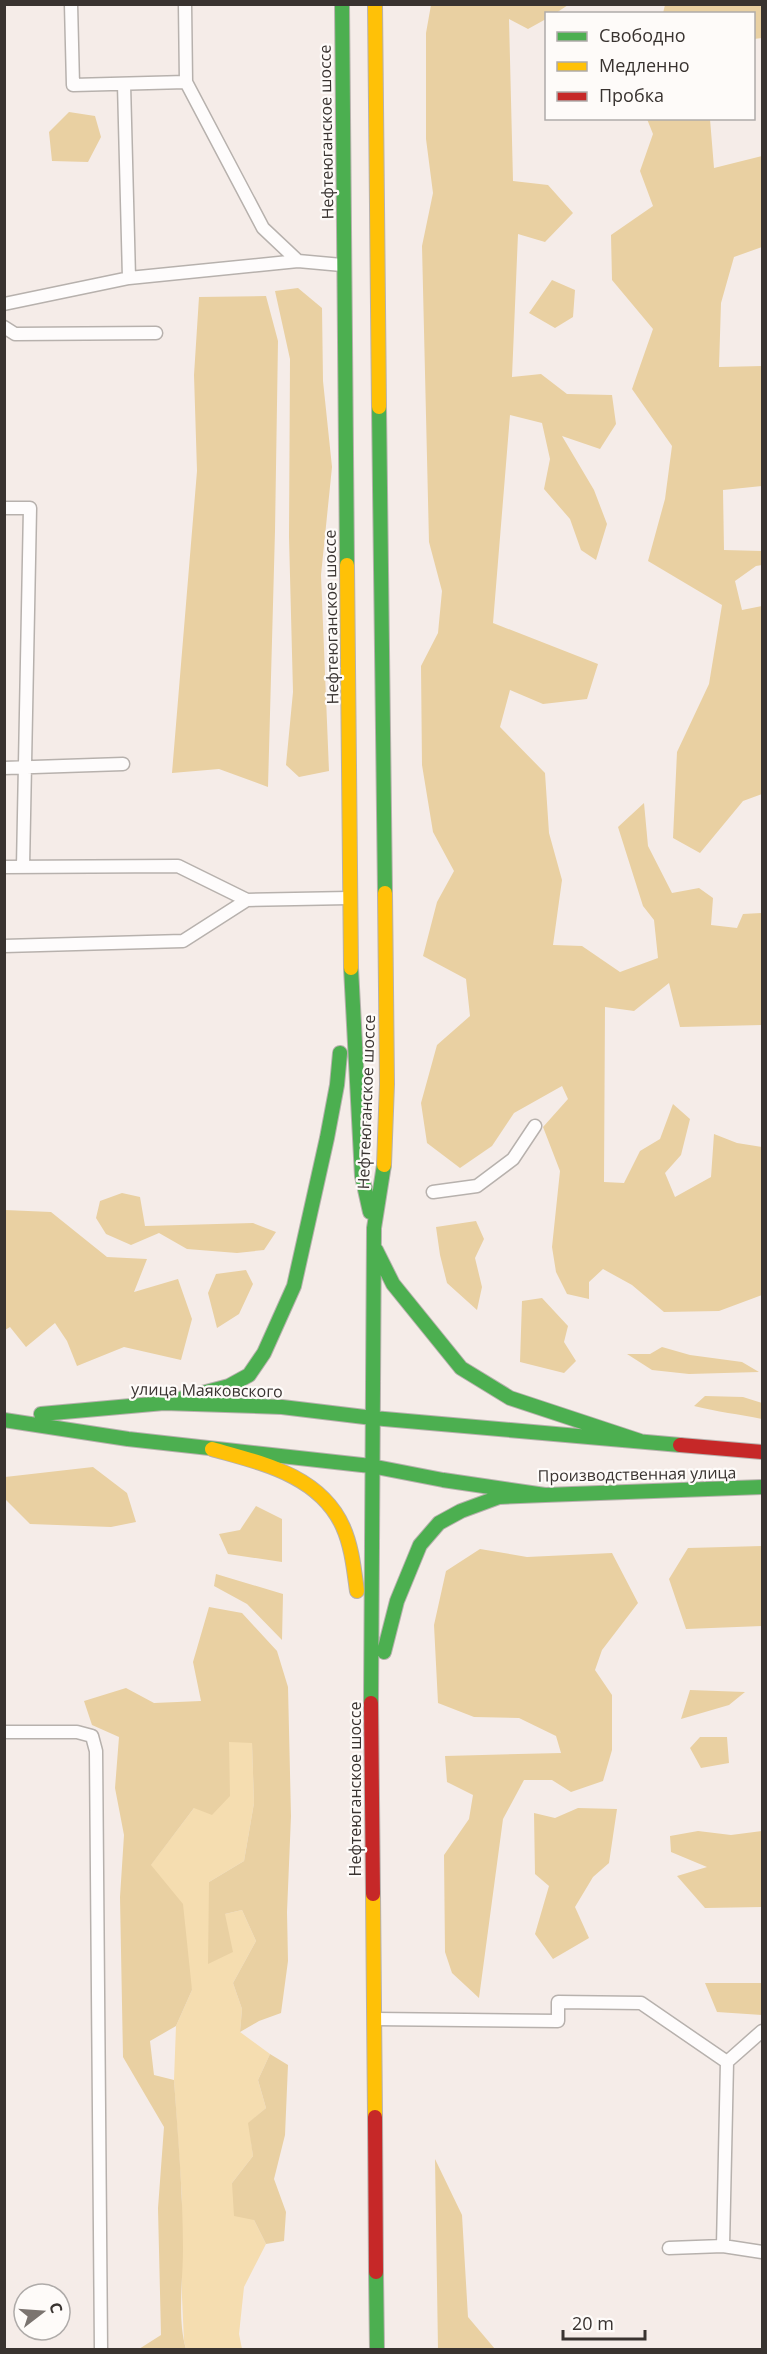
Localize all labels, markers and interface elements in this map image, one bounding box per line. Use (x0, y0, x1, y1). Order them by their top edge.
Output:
legend (545, 12, 755, 120)
text: Свободно (599, 23, 686, 47)
street label: Нефтеюганское шоссе (313, 44, 339, 220)
text: Медленно (599, 53, 690, 77)
text: Пробка (599, 83, 664, 107)
street label: Нефтеюганское шоссе (318, 529, 344, 705)
street label: Нефтеюганское шоссе (352, 1014, 380, 1190)
street label: улица Маяковского (131, 1378, 283, 1402)
street label: Производственная улица (537, 1461, 737, 1487)
street label: Нефтеюганское шоссе (344, 1702, 366, 1876)
north arrow (12, 2282, 72, 2342)
text: С (44, 2300, 68, 2316)
scale bar (563, 2303, 646, 2341)
text: 20 m (572, 2311, 614, 2335)

